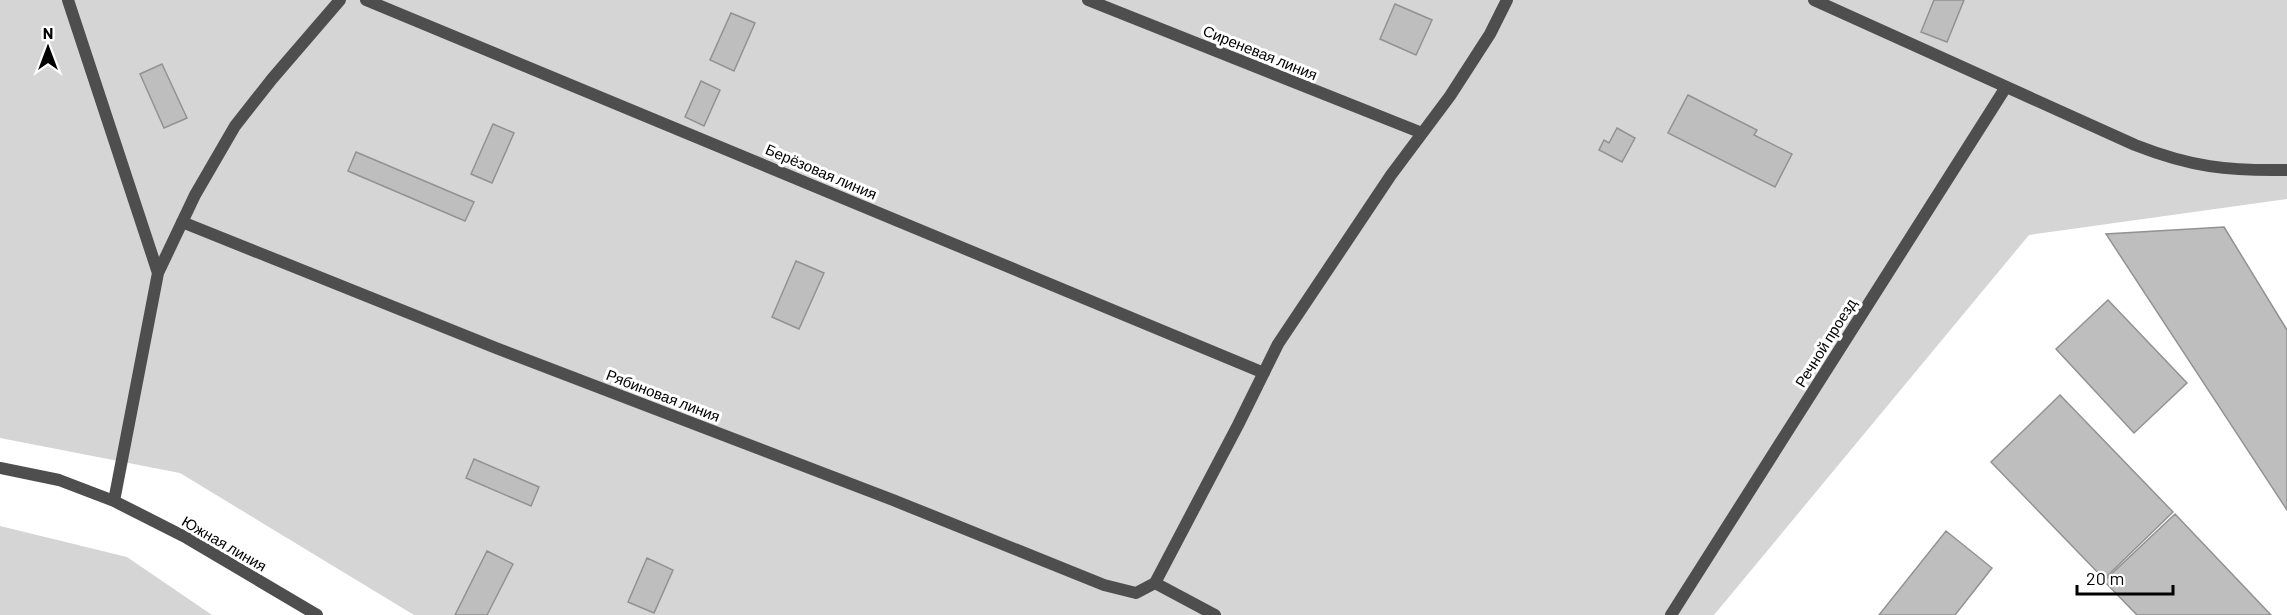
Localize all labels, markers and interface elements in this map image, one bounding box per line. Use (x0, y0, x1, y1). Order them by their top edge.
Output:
north arrow (18, 18, 78, 78)
street label: Сиреневая линия (1201, 21, 1320, 83)
text: N (43, 23, 53, 42)
street label: Берёзовая линия (763, 140, 880, 203)
street label: Речной проезд (1791, 295, 1860, 390)
street label: Рябиновая линия (604, 365, 723, 425)
street label: Южная линия (179, 512, 270, 575)
scale bar (2077, 558, 2173, 596)
text: 20 m (2086, 567, 2124, 589)

